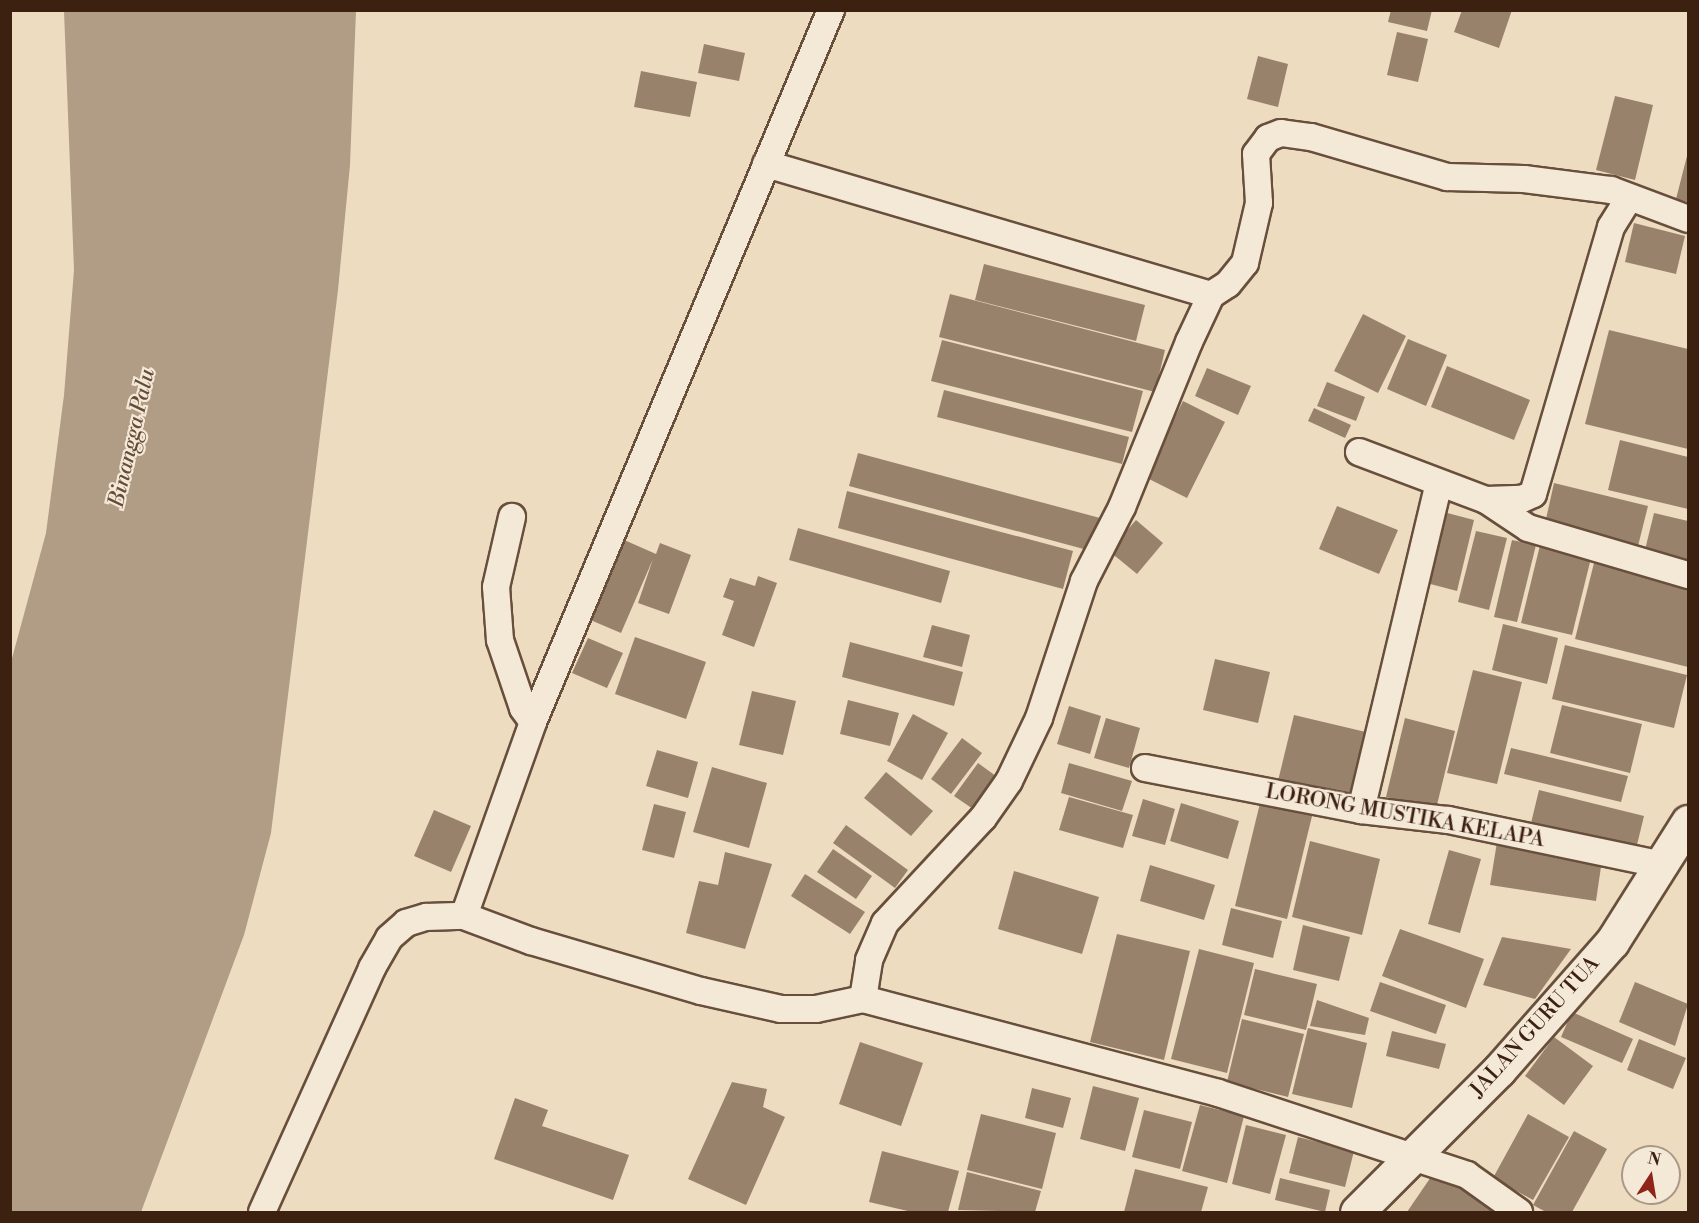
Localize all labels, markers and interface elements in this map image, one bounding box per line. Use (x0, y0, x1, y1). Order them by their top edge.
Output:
water label: Binangga Palu (103, 366, 161, 510)
street label: LORONG MUSTIKA KELAPA (1263, 779, 1547, 853)
street label: JALAN GURU TUA (1465, 951, 1605, 1103)
north arrow (1621, 1145, 1681, 1205)
text: N (1646, 1148, 1663, 1170)

